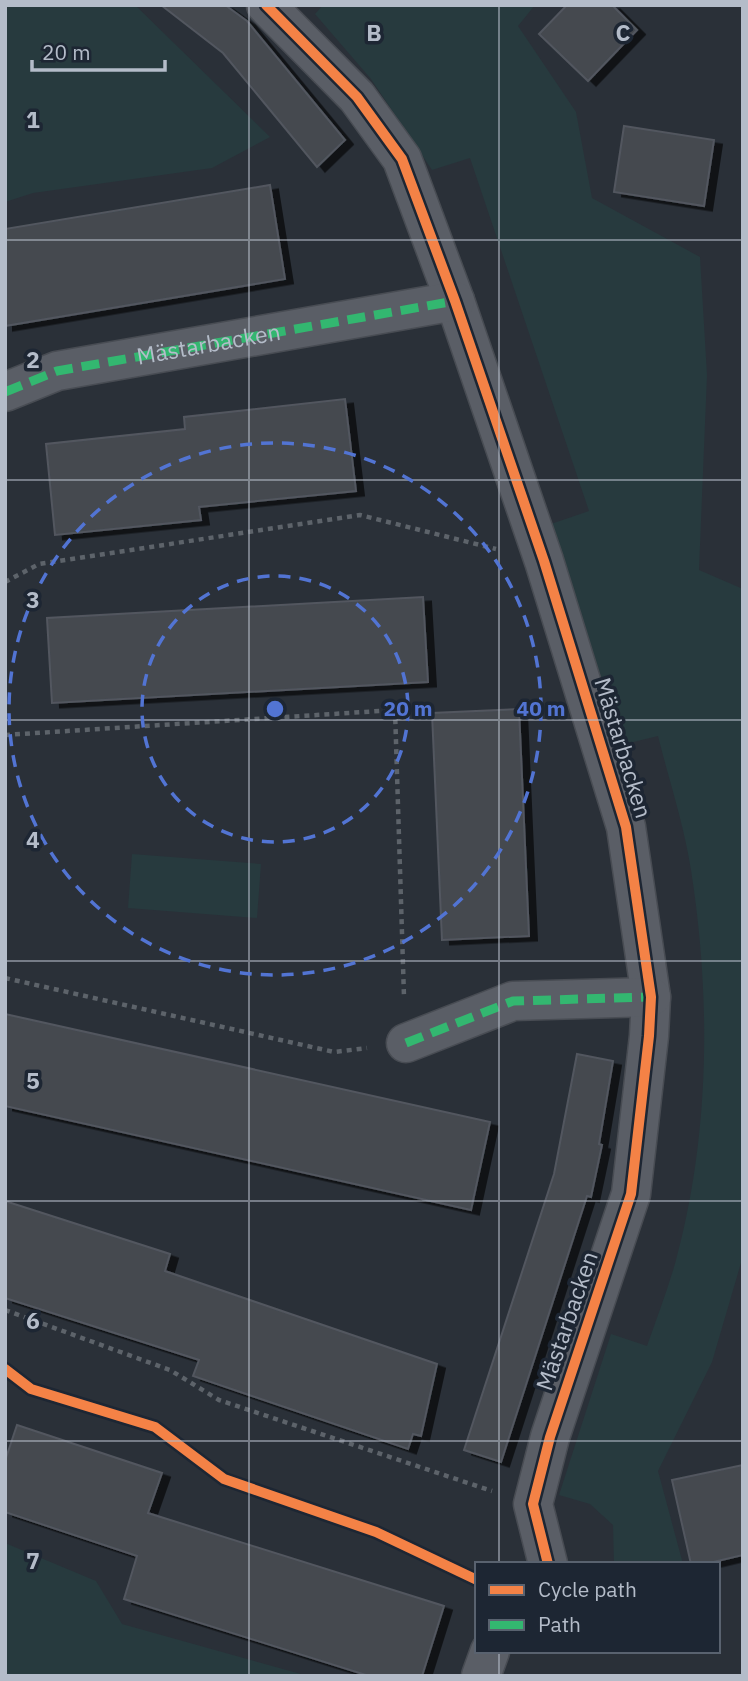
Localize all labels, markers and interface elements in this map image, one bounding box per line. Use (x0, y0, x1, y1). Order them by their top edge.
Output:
text: B (366, 17, 382, 47)
text: C (616, 17, 631, 47)
scale bar (32, 28, 164, 72)
text: 20 m (42, 38, 91, 66)
text: 1 (26, 104, 40, 134)
street label: Mästarbacken (134, 316, 283, 371)
text: 2 (26, 344, 40, 374)
text: 3 (26, 584, 40, 614)
street label: Mästarbacken (588, 674, 660, 822)
text: 20 m (384, 694, 432, 722)
text: 40 m (517, 694, 565, 722)
centre of rings (263, 697, 287, 721)
text: 4 (26, 824, 40, 854)
text: 5 (26, 1065, 40, 1095)
street label: Mästarbacken (528, 1247, 604, 1394)
text: 6 (26, 1305, 40, 1335)
text: 7 (26, 1545, 40, 1575)
legend (475, 1562, 720, 1653)
text: Cycle path (538, 1575, 637, 1603)
text: Path (538, 1610, 581, 1638)

